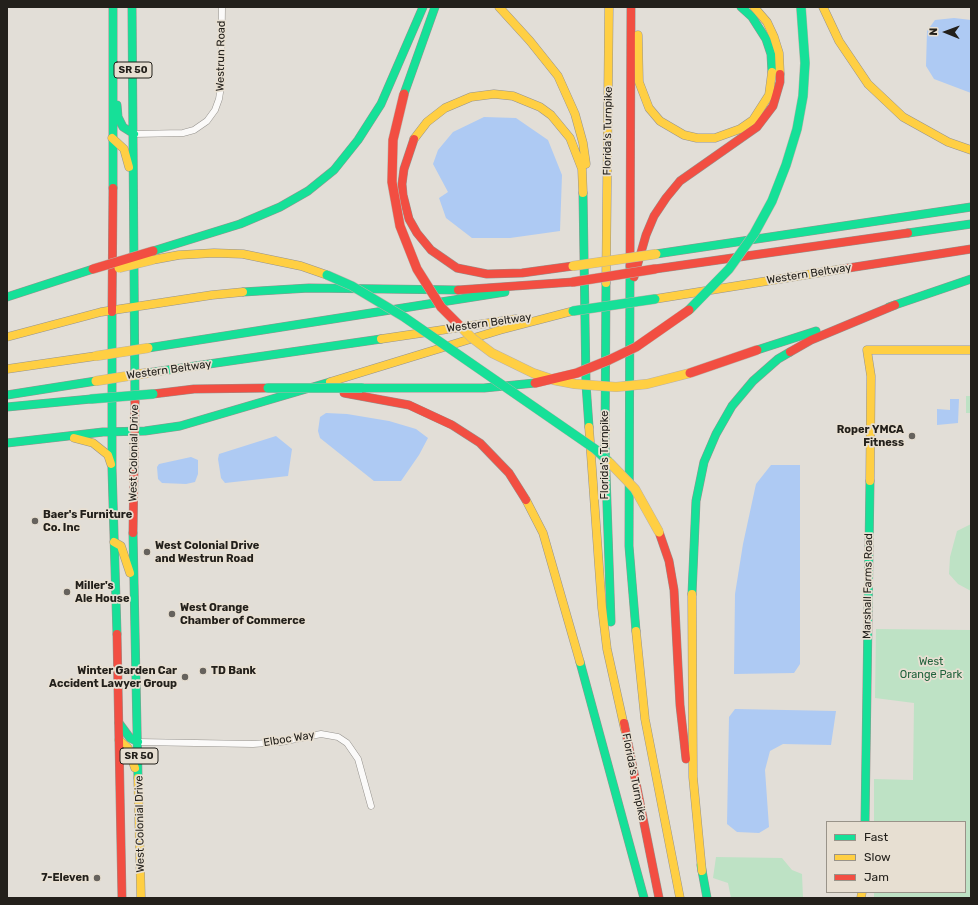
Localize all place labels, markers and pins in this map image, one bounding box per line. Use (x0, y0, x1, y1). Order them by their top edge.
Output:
place label: Roper YMCA Fitness (837, 423, 904, 449)
marker: Roper YMCA Fitness (907, 431, 917, 441)
place label: Baer's Furniture Co. Inc (43, 508, 132, 534)
marker: Baer's Furniture Co. Inc (30, 516, 40, 526)
place label: West Colonial Drive and Westrun Road (155, 539, 259, 565)
marker: West Colonial Drive and Westrun Road (142, 547, 152, 557)
place label: Miller's Ale House (75, 579, 129, 605)
marker: Miller's Ale House (62, 587, 72, 597)
place label: West Orange Chamber of Commerce (180, 601, 305, 627)
marker: West Orange Chamber of Commerce (167, 609, 177, 619)
place label: Winter Garden Car Accident Lawyer Group (49, 664, 177, 690)
place label: TD Bank (211, 664, 256, 678)
marker: TD Bank (198, 666, 208, 676)
marker: Winter Garden Car Accident Lawyer Group (180, 672, 190, 682)
place label: 7-Eleven (41, 871, 89, 885)
marker: 7-Eleven (92, 873, 102, 883)

